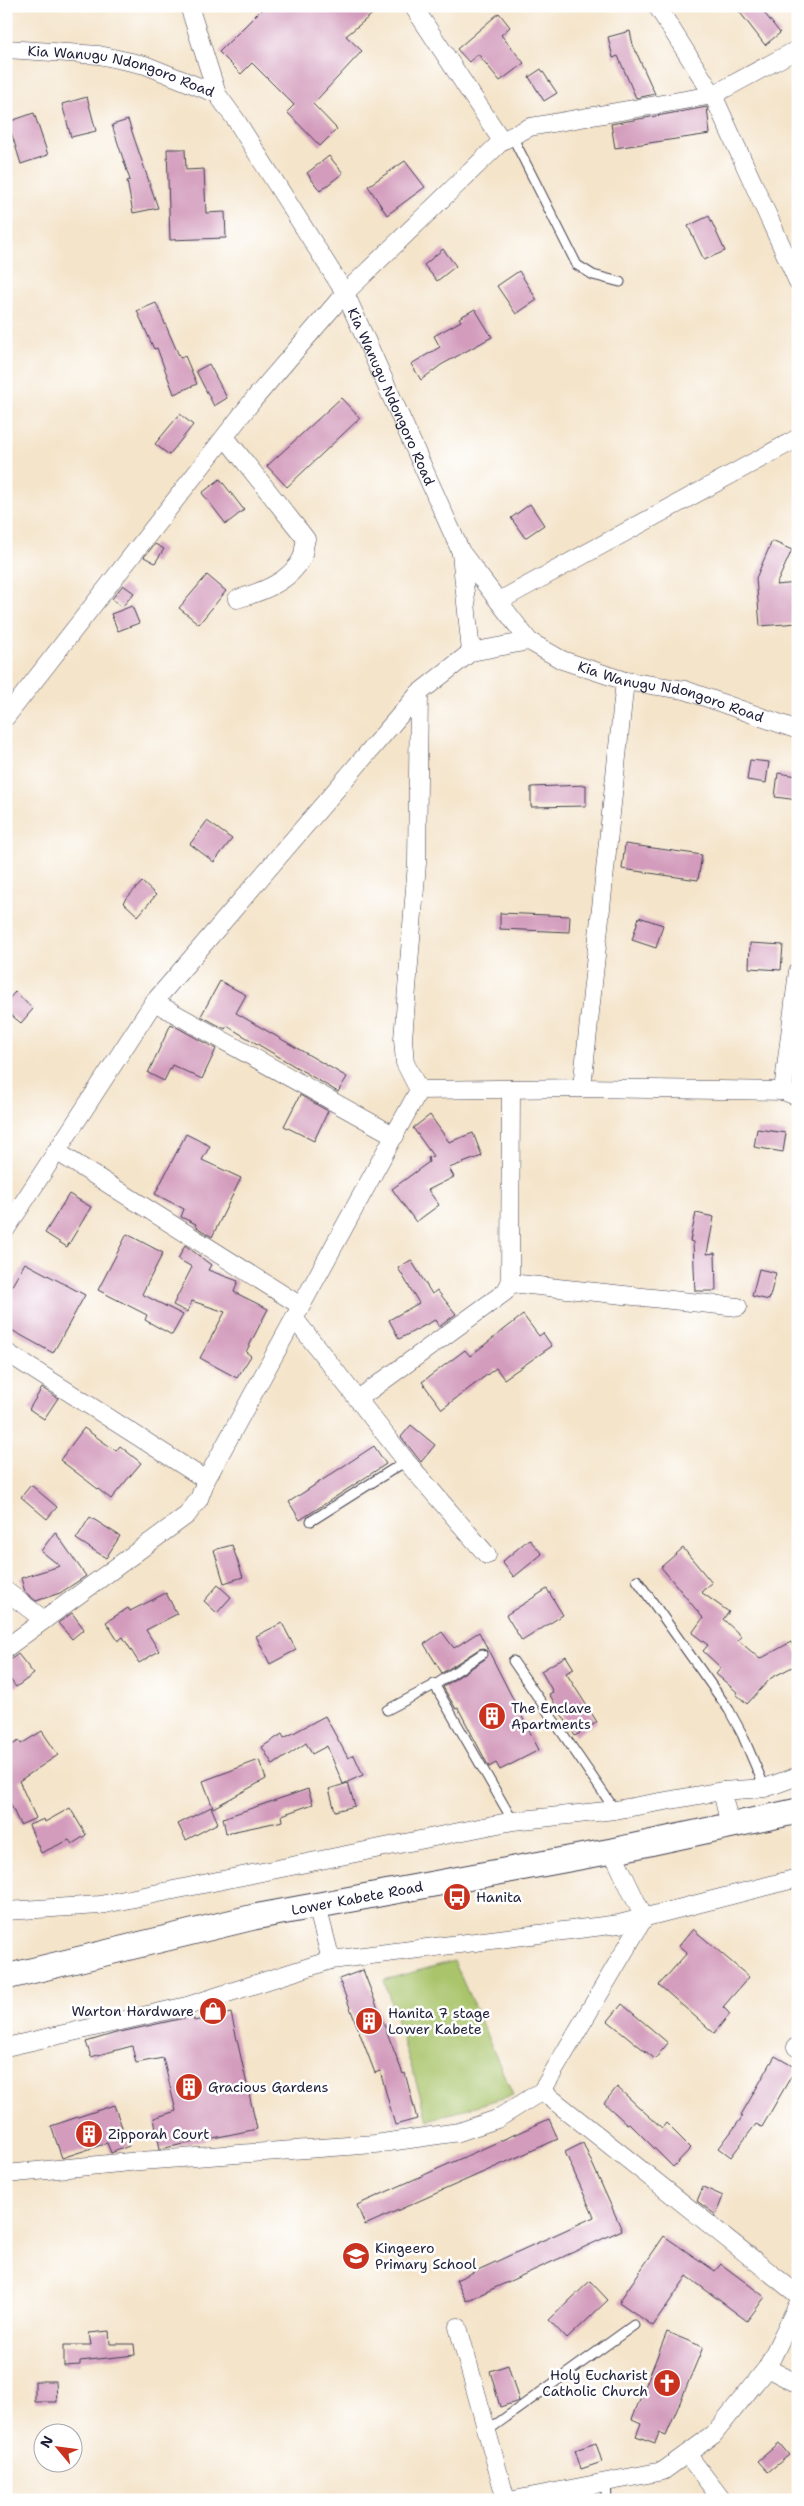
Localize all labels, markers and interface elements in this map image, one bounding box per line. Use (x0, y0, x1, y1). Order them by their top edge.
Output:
street label: Kia Wanugu Ndongoro Road (27, 41, 217, 101)
street label: Kia Wanugu Ndongoro Road (344, 305, 439, 488)
street label: Kia Wanugu Ndongoro Road (575, 657, 766, 726)
place label: The Enclave Apartments (511, 1699, 592, 1733)
building icon: The Enclave Apartments (477, 1701, 507, 1731)
street label: Lower Kabete Road (290, 1877, 425, 1919)
bus stop icon: Hanita (442, 1882, 472, 1912)
place label: Hanita (476, 1888, 522, 1906)
shop icon: Warton Hardware (198, 1996, 228, 2026)
place label: Warton Hardware (71, 2002, 194, 2020)
place label: Hanita 7 stage Lower Kabete (388, 2004, 490, 2038)
building icon: Hanita 7 stage Lower Kabete (354, 2006, 384, 2036)
building icon: Gracious Gardens (174, 2072, 204, 2102)
place label: Gracious Gardens (208, 2078, 329, 2096)
building icon: Zipporah Court (74, 2119, 104, 2149)
place label: Zipporah Court (108, 2125, 209, 2143)
place label: Kingeero Primary School (375, 2239, 477, 2273)
school or university icon: Kingeero Primary School (341, 2241, 371, 2271)
place label: Holy Eucharist Catholic Church (542, 2366, 648, 2400)
church icon: Holy Eucharist Catholic Church (652, 2368, 682, 2398)
north arrow (32, 2424, 82, 2474)
text: N (36, 2432, 57, 2451)

